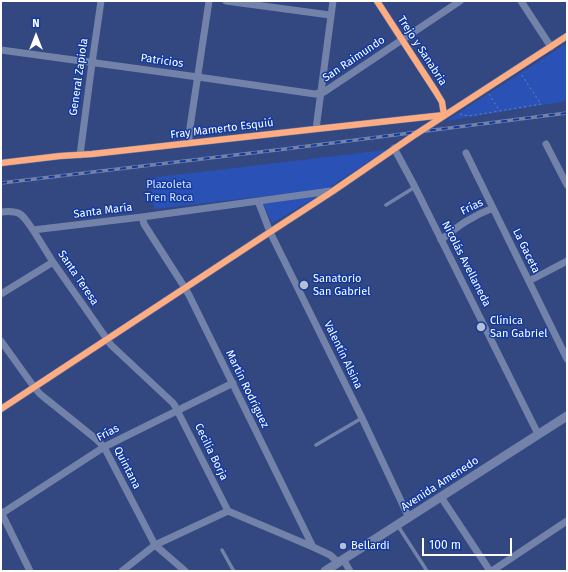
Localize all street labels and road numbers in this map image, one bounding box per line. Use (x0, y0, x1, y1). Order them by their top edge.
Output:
street label: Trejo y Sanabria (395, 14, 449, 88)
street label: San Raimundo (320, 33, 388, 85)
street label: General Zapiola (67, 37, 91, 117)
street label: Patricios (140, 51, 184, 71)
street label: Fray Mamerto Esquiú (170, 116, 274, 142)
street label: Frías (459, 196, 485, 218)
street label: Santa María (73, 201, 133, 221)
street label: Nicolás Avellaneda (439, 219, 493, 309)
street label: La Gaceta (510, 226, 542, 276)
street label: Santa Teresa (55, 248, 101, 308)
street label: Valentín Alsina (321, 319, 365, 391)
street label: Martín Rodríguez (222, 348, 272, 430)
street label: Cecilia Borja (192, 421, 230, 483)
street label: Frías (95, 422, 121, 444)
street label: Quintana (111, 445, 143, 491)
street label: Avenida Amenedo (399, 454, 481, 514)

